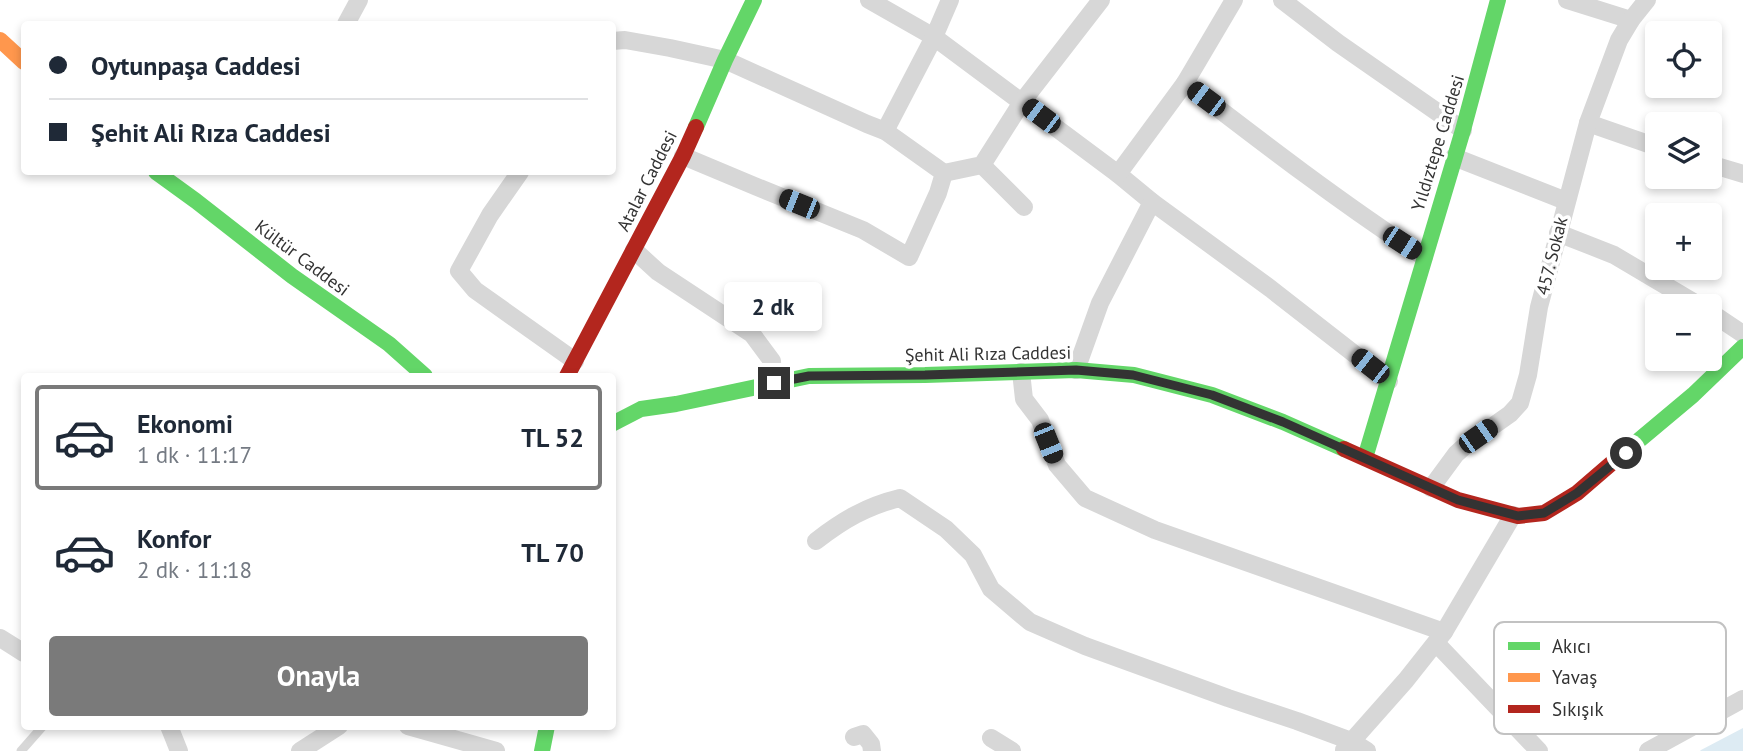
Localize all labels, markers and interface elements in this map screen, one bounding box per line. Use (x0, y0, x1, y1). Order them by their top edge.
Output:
map controls (1645, 21, 1722, 371)
button: locate (1645, 21, 1722, 98)
text: Oytunpaşa Caddesi (91, 49, 301, 82)
street label: Yıldıztepe Caddesi (1406, 72, 1469, 214)
car (1183, 78, 1230, 120)
car (1018, 95, 1065, 137)
button: layers (1645, 112, 1722, 189)
text: Şehit Ali Rıza Caddesi (91, 116, 331, 149)
street label: Atalar Caddesi (611, 126, 682, 235)
car (776, 186, 823, 222)
button: + (1645, 203, 1722, 280)
street label: 457. Sokak (1531, 214, 1572, 298)
street label: Kültür Caddesi (250, 215, 354, 301)
car (1379, 223, 1426, 263)
callout: 2 dk (725, 282, 823, 330)
text: 2 dk (752, 292, 794, 321)
button: − (1645, 294, 1722, 371)
street label: Şehit Ali Rıza Caddesi (905, 341, 1071, 366)
car (1347, 345, 1394, 387)
route end (758, 367, 790, 399)
icon: car (53, 406, 116, 469)
text: Ekonomi (137, 407, 233, 440)
car (1455, 415, 1502, 457)
car (1031, 420, 1066, 466)
text: TL 52 (521, 421, 584, 454)
route start (1610, 437, 1642, 469)
text: 1 dk · 11:17 (137, 440, 252, 469)
icon: car (53, 521, 116, 584)
text: Konfor (137, 522, 211, 555)
text: TL 70 (521, 536, 584, 569)
text: 2 dk · 11:18 (137, 555, 252, 584)
legend (1494, 622, 1726, 734)
text: Akıcı (1552, 634, 1591, 658)
button: Onayla (49, 636, 588, 716)
text: Yavaş (1552, 665, 1597, 689)
text: Sıkışık (1552, 697, 1604, 721)

